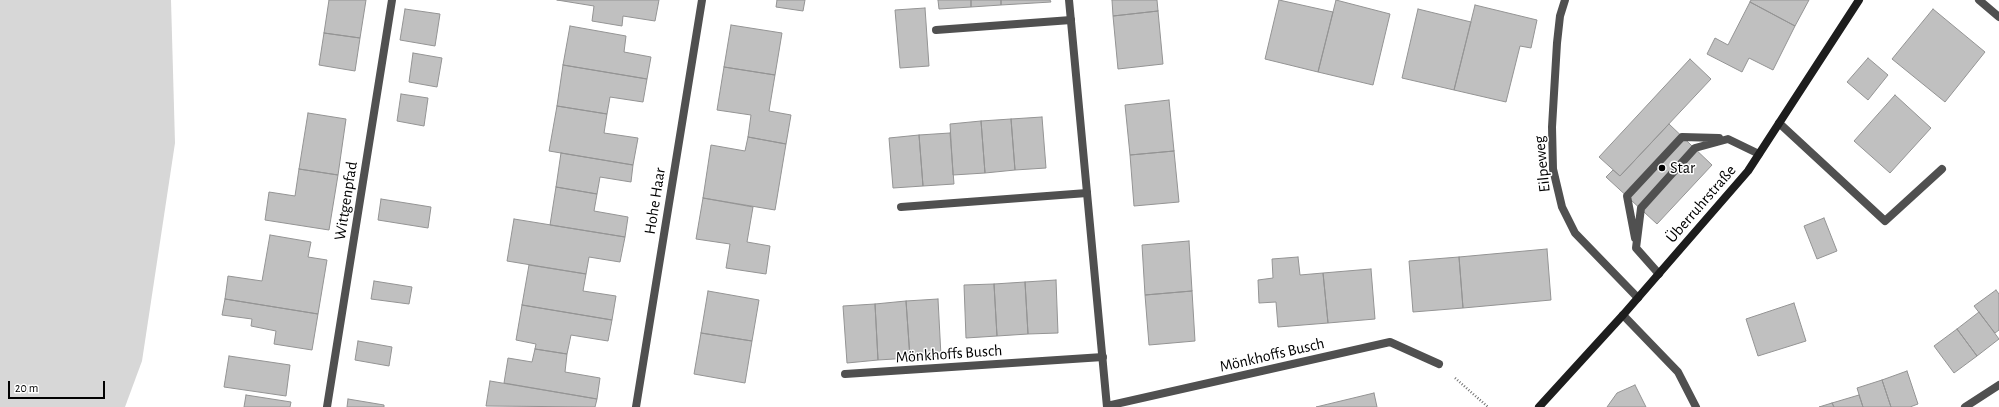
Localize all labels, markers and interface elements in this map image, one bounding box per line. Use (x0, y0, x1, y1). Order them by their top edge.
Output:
street label: Eilpeweg (1529, 135, 1555, 193)
place label: Star (1670, 158, 1695, 178)
street label: Wittgenpfad (330, 160, 362, 242)
street label: Überruhrstraße (1662, 161, 1740, 247)
marker: Star (1657, 163, 1667, 173)
street label: Hohe Haar (640, 166, 670, 236)
street label: Mönkhoffs Busch (1218, 334, 1326, 376)
street label: Mönkhoffs Busch (895, 341, 1003, 367)
scale bar (10, 373, 107, 399)
text: 20 m (15, 382, 38, 394)

